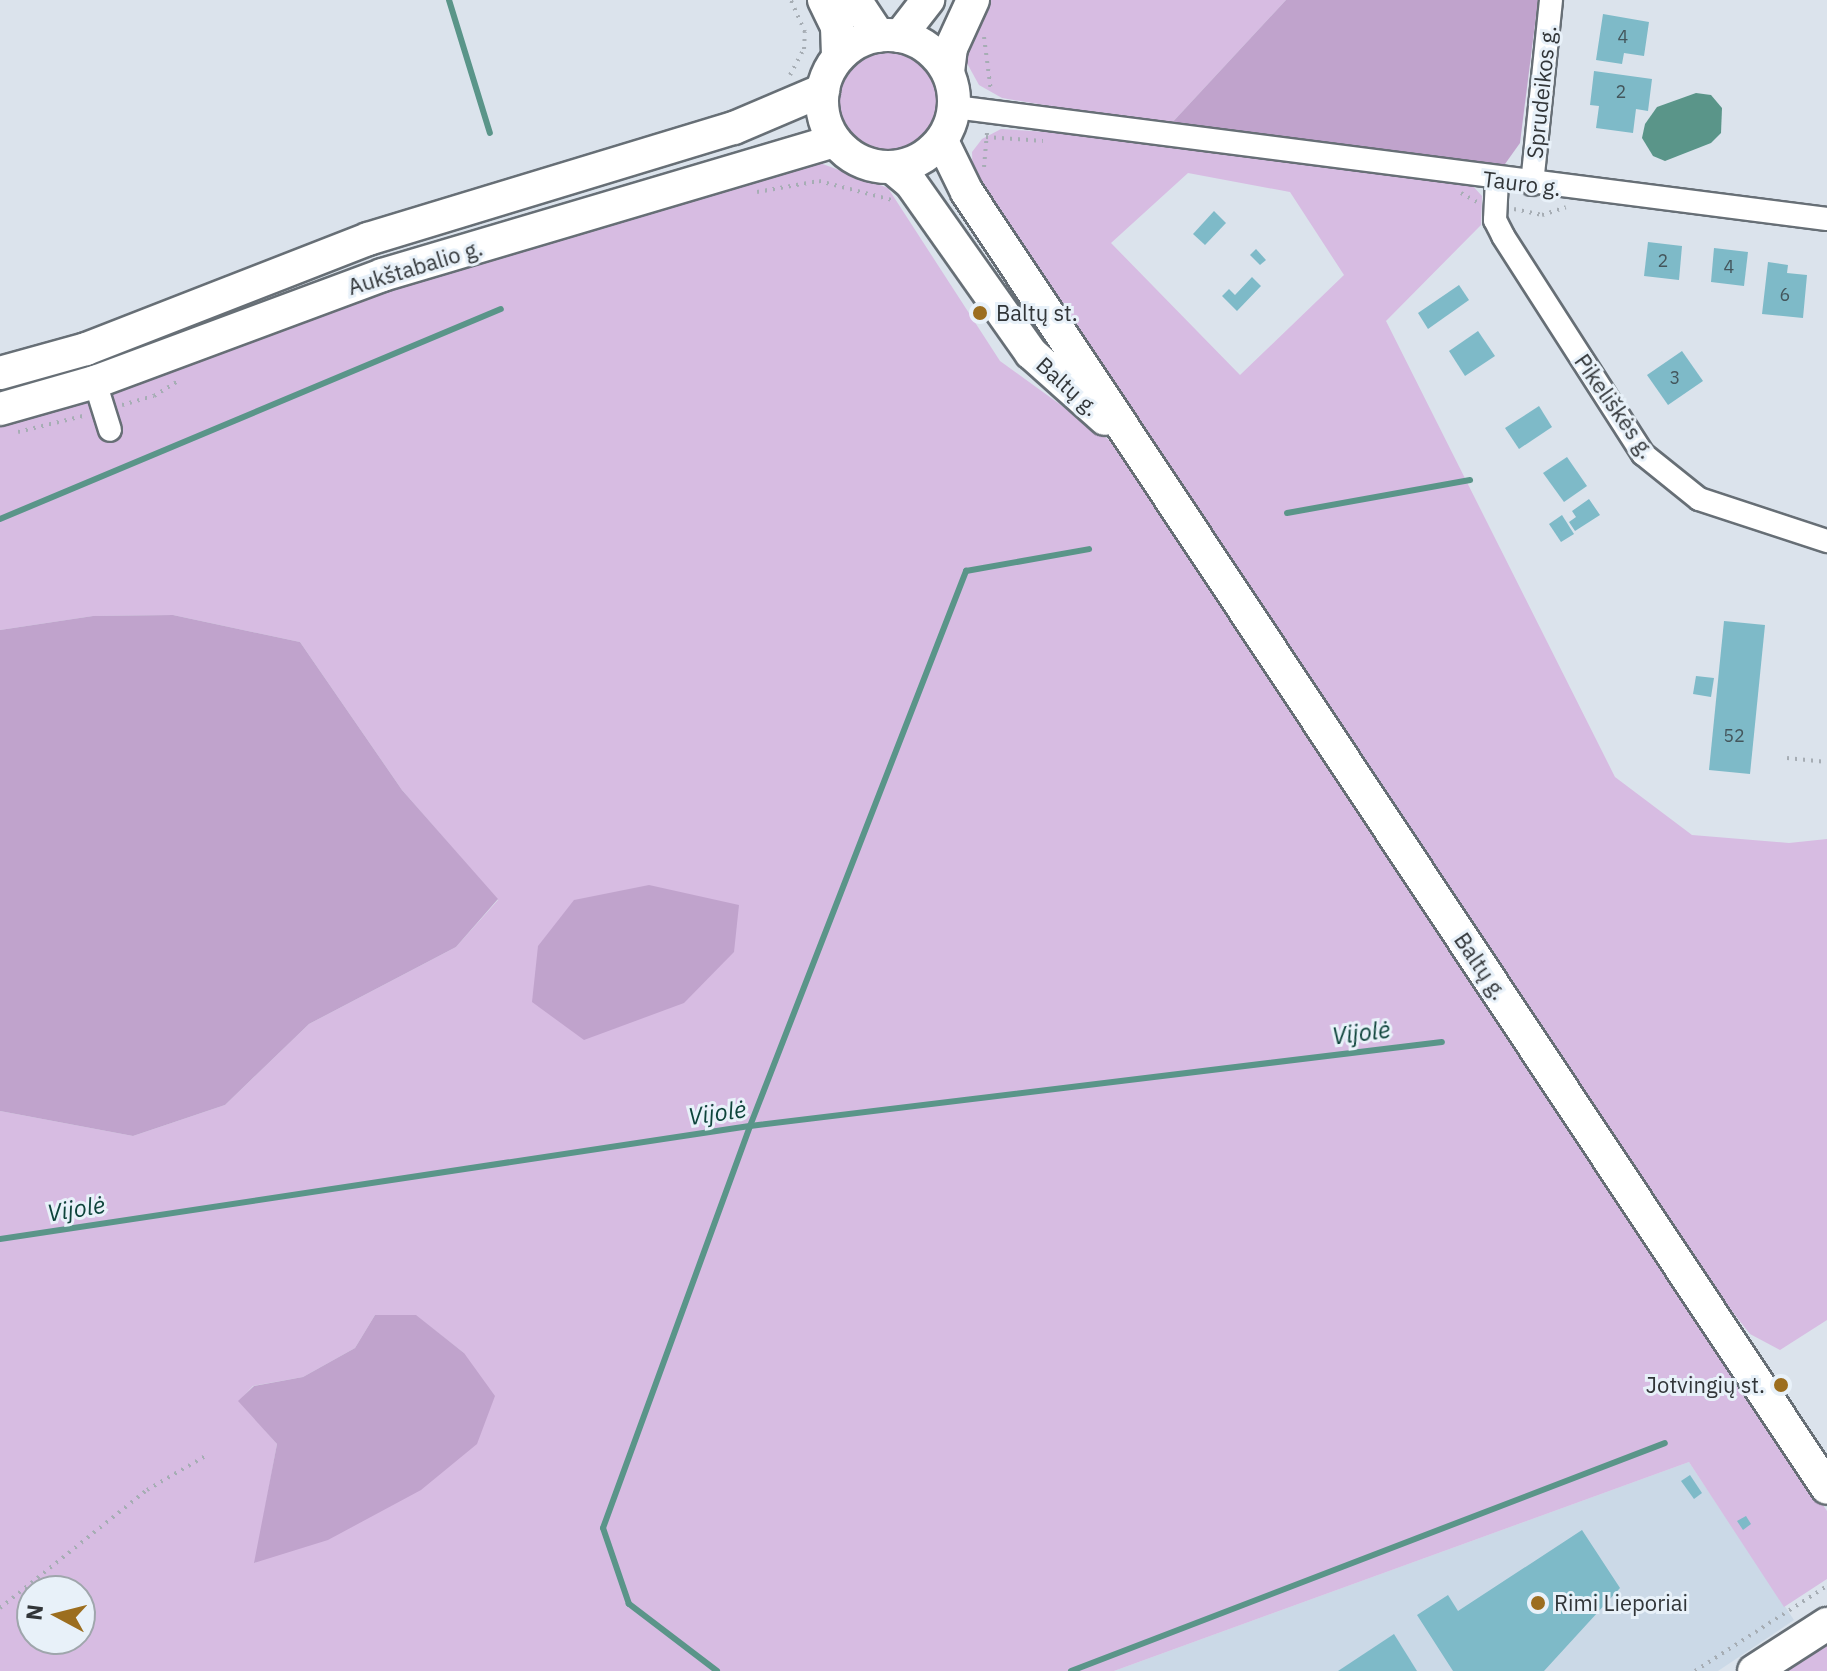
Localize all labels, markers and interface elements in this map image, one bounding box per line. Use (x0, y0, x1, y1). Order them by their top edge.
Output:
street label: Sprudeikos g. (1521, 24, 1561, 160)
house number: 4 (1618, 26, 1628, 48)
house number: 2 (1616, 81, 1626, 103)
street label: Tauro g. (1481, 165, 1563, 201)
street label: Aukštabalio g. (344, 234, 486, 300)
house number: 2 (1658, 250, 1668, 272)
house number: 4 (1724, 256, 1734, 278)
house number: 6 (1780, 284, 1790, 306)
place label: Baltų st. (996, 300, 1078, 326)
marker: Baltų st. (971, 304, 989, 322)
street label: Pikeliškės g. (1569, 349, 1661, 463)
street label: Baltų g. (1031, 351, 1105, 421)
house number: 3 (1670, 367, 1680, 389)
house number: 52 (1723, 725, 1745, 747)
street label: Baltų g. (1449, 927, 1513, 1005)
water label: Vijolė (1330, 1015, 1392, 1051)
water label: Vijolė (686, 1095, 748, 1131)
water label: Vijolė (45, 1190, 107, 1228)
place label: Jotvingių st. (1646, 1372, 1765, 1398)
marker: Jotvingių st. (1772, 1376, 1790, 1394)
north arrow (16, 1575, 96, 1655)
place label: Rimi Lieporiai (1554, 1590, 1688, 1616)
marker: Rimi Lieporiai (1529, 1594, 1547, 1612)
text: N (18, 1603, 49, 1622)

